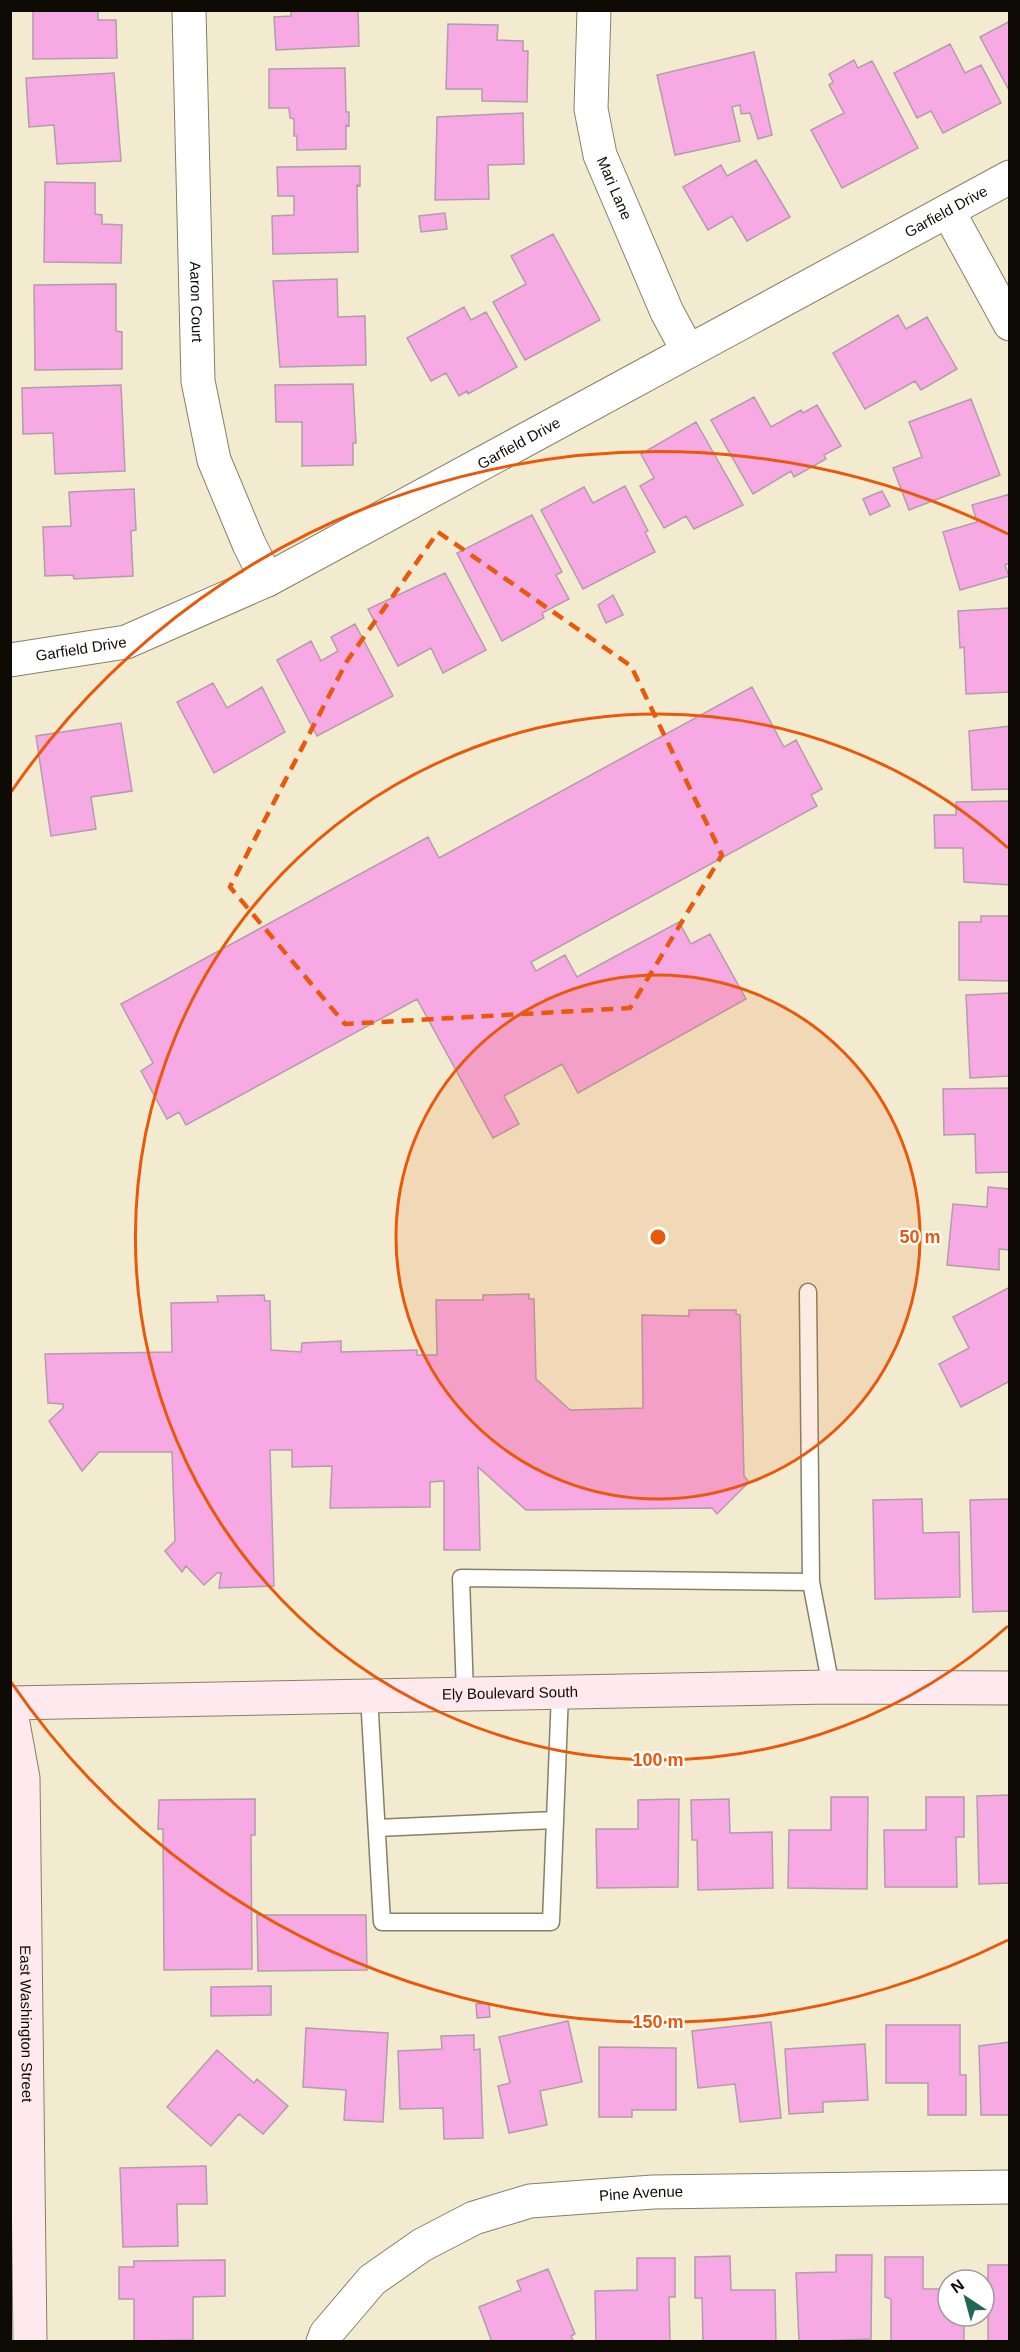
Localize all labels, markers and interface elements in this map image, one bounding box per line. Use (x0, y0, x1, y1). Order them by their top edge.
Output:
street label: Mari Lane (594, 154, 636, 222)
street label: Garfield Drive (901, 182, 990, 241)
street label: Aaron Court (187, 261, 206, 343)
street label: Garfield Drive (474, 414, 563, 472)
street label: Garfield Drive (34, 633, 128, 664)
centre of rings (648, 1227, 668, 1247)
text: 50 m (899, 1227, 941, 1247)
street label: Ely Boulevard South (442, 1683, 578, 1703)
text: 100 m (632, 1750, 684, 1770)
street label: East Washington Street (17, 1945, 36, 2103)
text: 150 m (632, 2012, 684, 2032)
street label: Pine Avenue (599, 2183, 683, 2204)
north arrow (936, 2268, 996, 2328)
text: N (948, 2276, 967, 2297)

